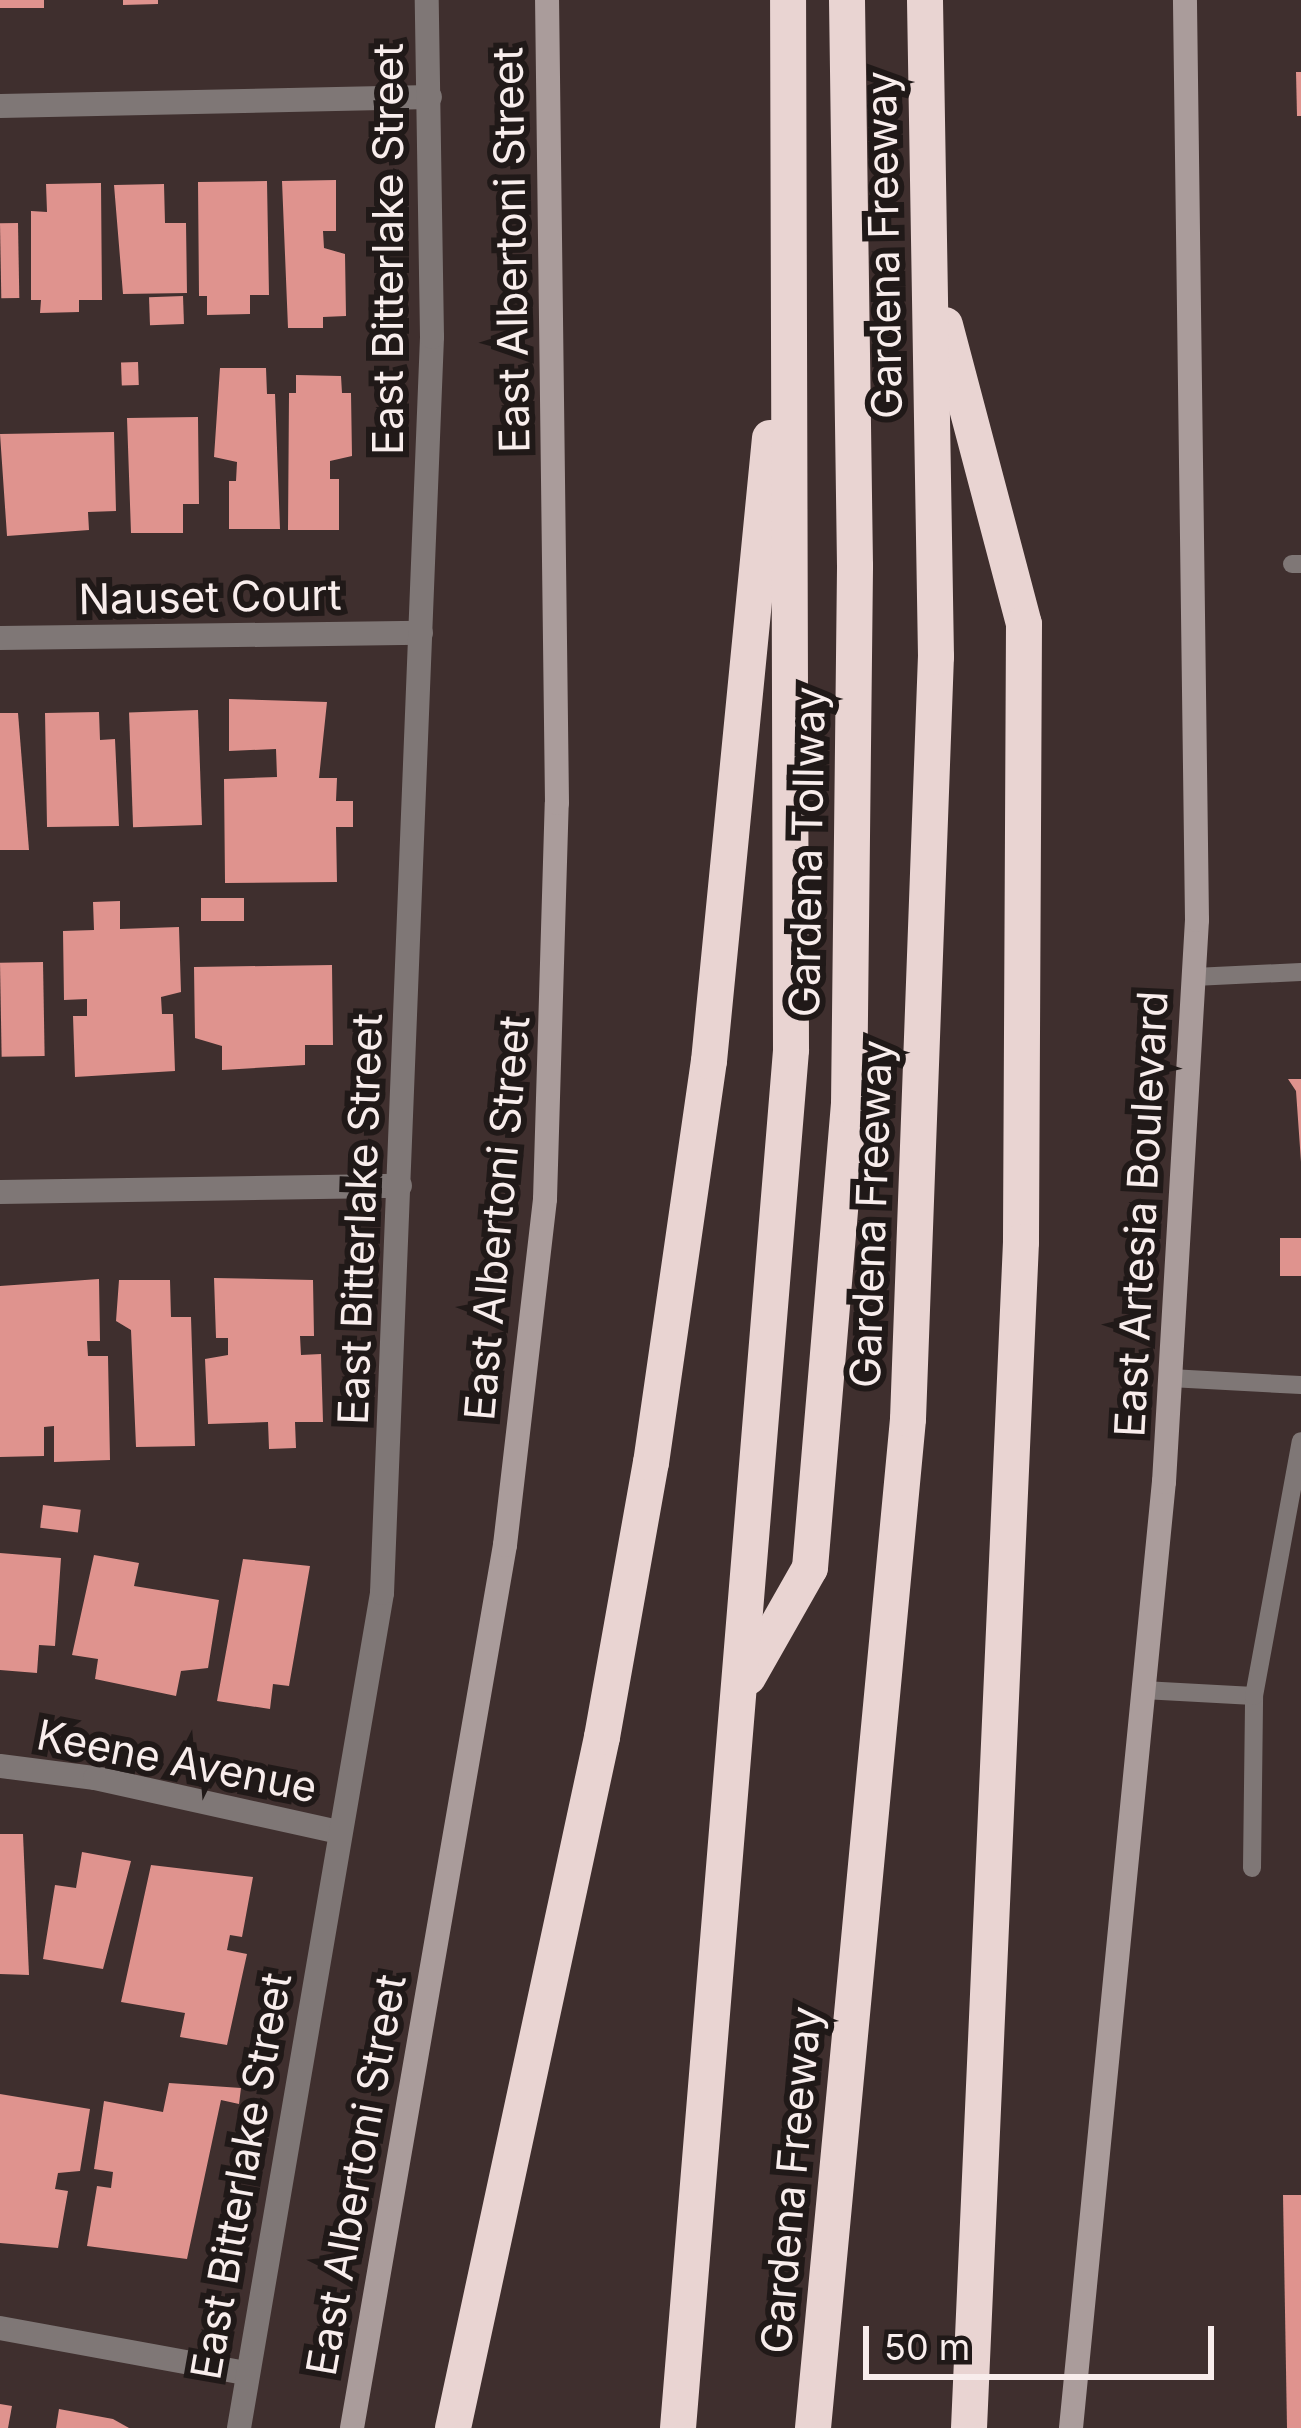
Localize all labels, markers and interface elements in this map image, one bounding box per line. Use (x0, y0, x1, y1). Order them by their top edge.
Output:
street label: East Bitterlake Street (363, 43, 413, 455)
street label: East Albertoni Street (482, 46, 540, 454)
street label: Gardena Freeway (856, 70, 912, 420)
street label: Nauset Court (78, 570, 342, 624)
street label: Gardena Tollway (779, 686, 835, 1018)
street label: East Artesia Boulevard (1104, 990, 1178, 1438)
street label: East Bitterlake Street (328, 1012, 392, 1426)
street label: East Albertoni Street (454, 1013, 540, 1423)
street label: Gardena Freeway (840, 1039, 902, 1389)
street label: Keene Avenue (33, 1709, 321, 1813)
street label: East Bitterlake Street (180, 1969, 302, 2383)
street label: East Albertoni Street (296, 1971, 416, 2379)
street label: Gardena Freeway (751, 2004, 831, 2356)
scale bar (869, 2302, 1220, 2376)
text: 50 m (884, 2325, 970, 2369)

